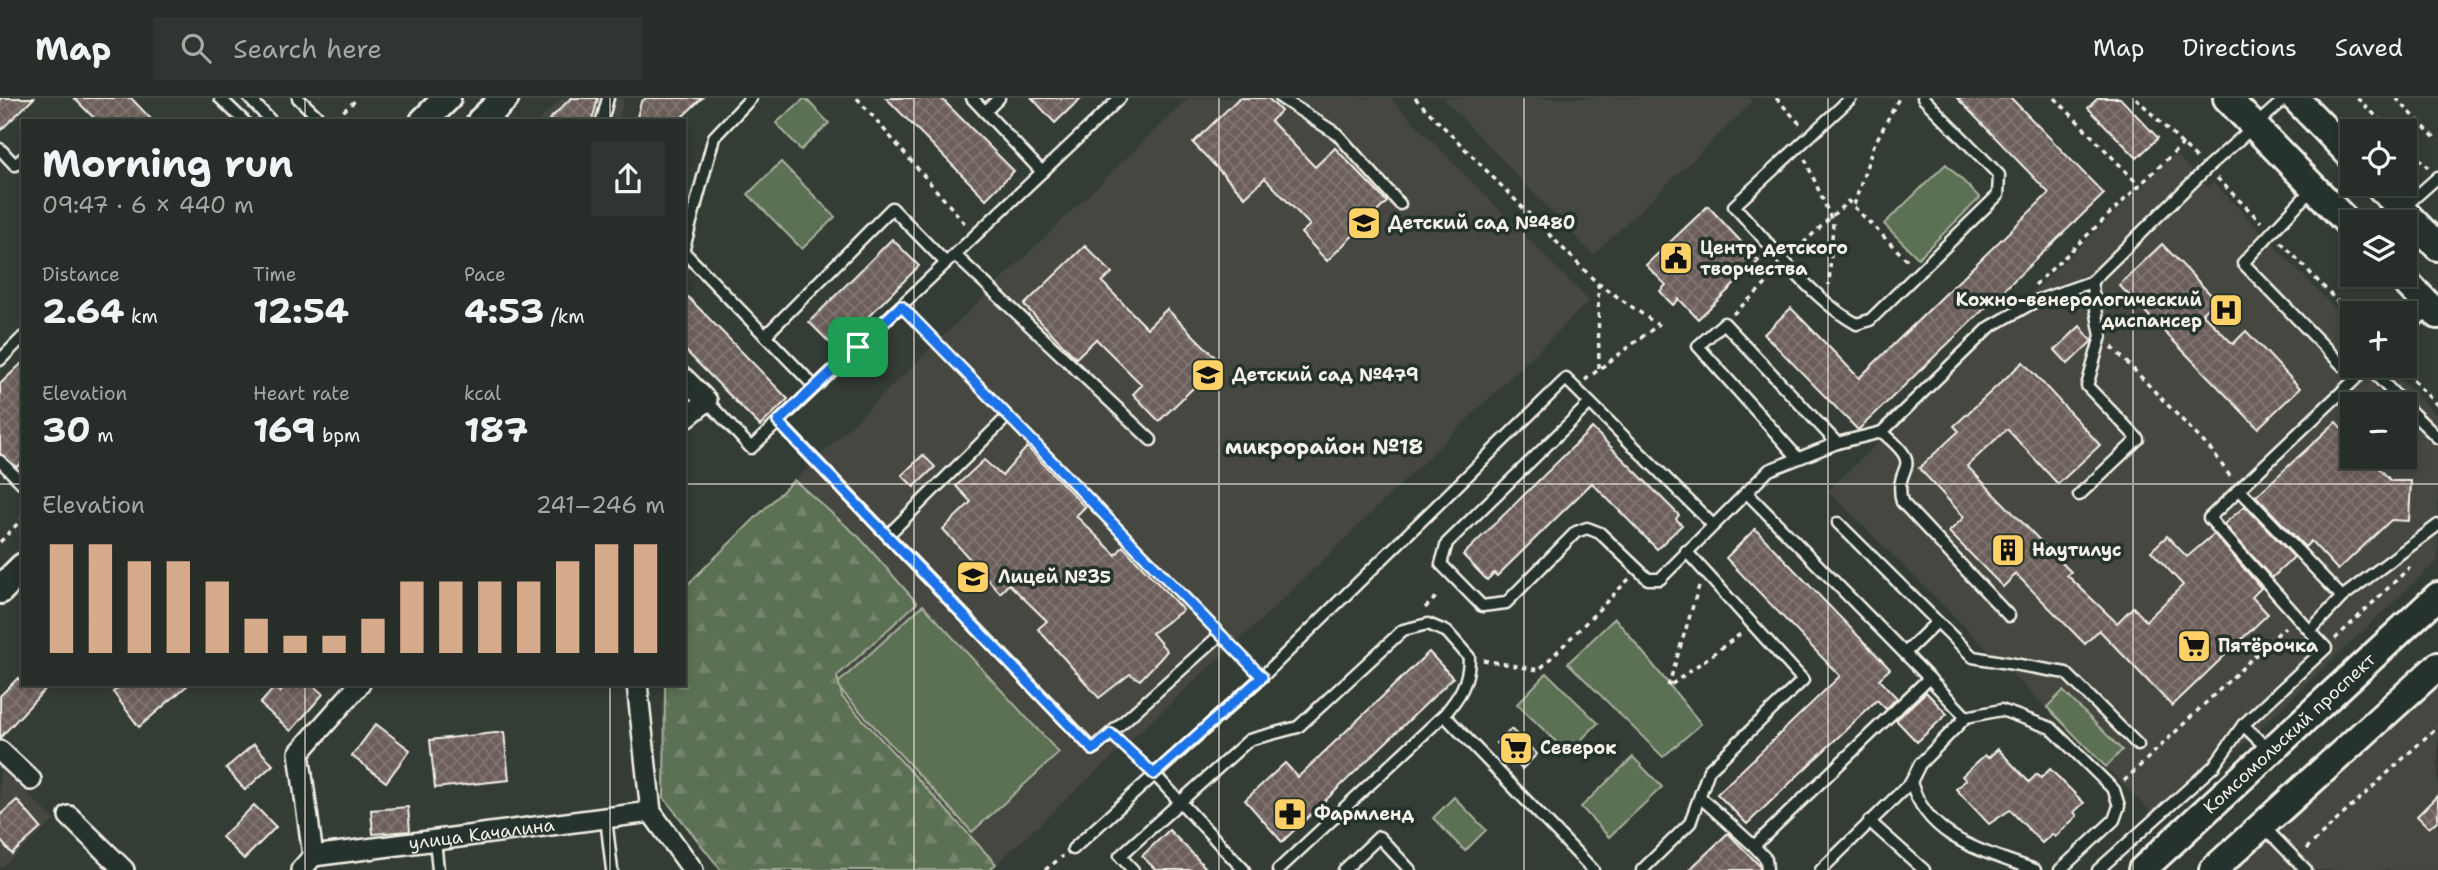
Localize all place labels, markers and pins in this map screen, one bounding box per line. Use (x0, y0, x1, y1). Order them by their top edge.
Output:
school or university icon: Детский сад №480 (1345, 204, 1383, 242)
place label: Детский сад №480 (1388, 211, 1575, 235)
place label: Центр детского творчества (1700, 236, 1848, 281)
public building icon: Центр детского творчества (1657, 239, 1695, 277)
place label: Кожно-венерологический диспансер (1956, 288, 2202, 333)
hospital icon: Кожно-венерологический диспансер (2207, 291, 2245, 329)
pin (828, 317, 888, 377)
school or university icon: Детский сад №479 (1189, 356, 1227, 394)
place label: Детский сад №479 (1232, 363, 1419, 387)
building icon: Наутилус (1989, 531, 2027, 569)
place label: Наутилус (2032, 538, 2121, 562)
school or university icon: Лицей №35 (954, 558, 992, 596)
place label: Лицей №35 (998, 565, 1111, 589)
supermarket icon: Пятёрочка (2175, 627, 2213, 665)
place label: Пятёрочка (2218, 634, 2319, 658)
supermarket icon: Северок (1497, 729, 1535, 767)
place label: Северок (1540, 736, 1617, 760)
pharmacy icon: Фармленд (1271, 795, 1309, 833)
place label: Фармленд (1314, 802, 1415, 826)

